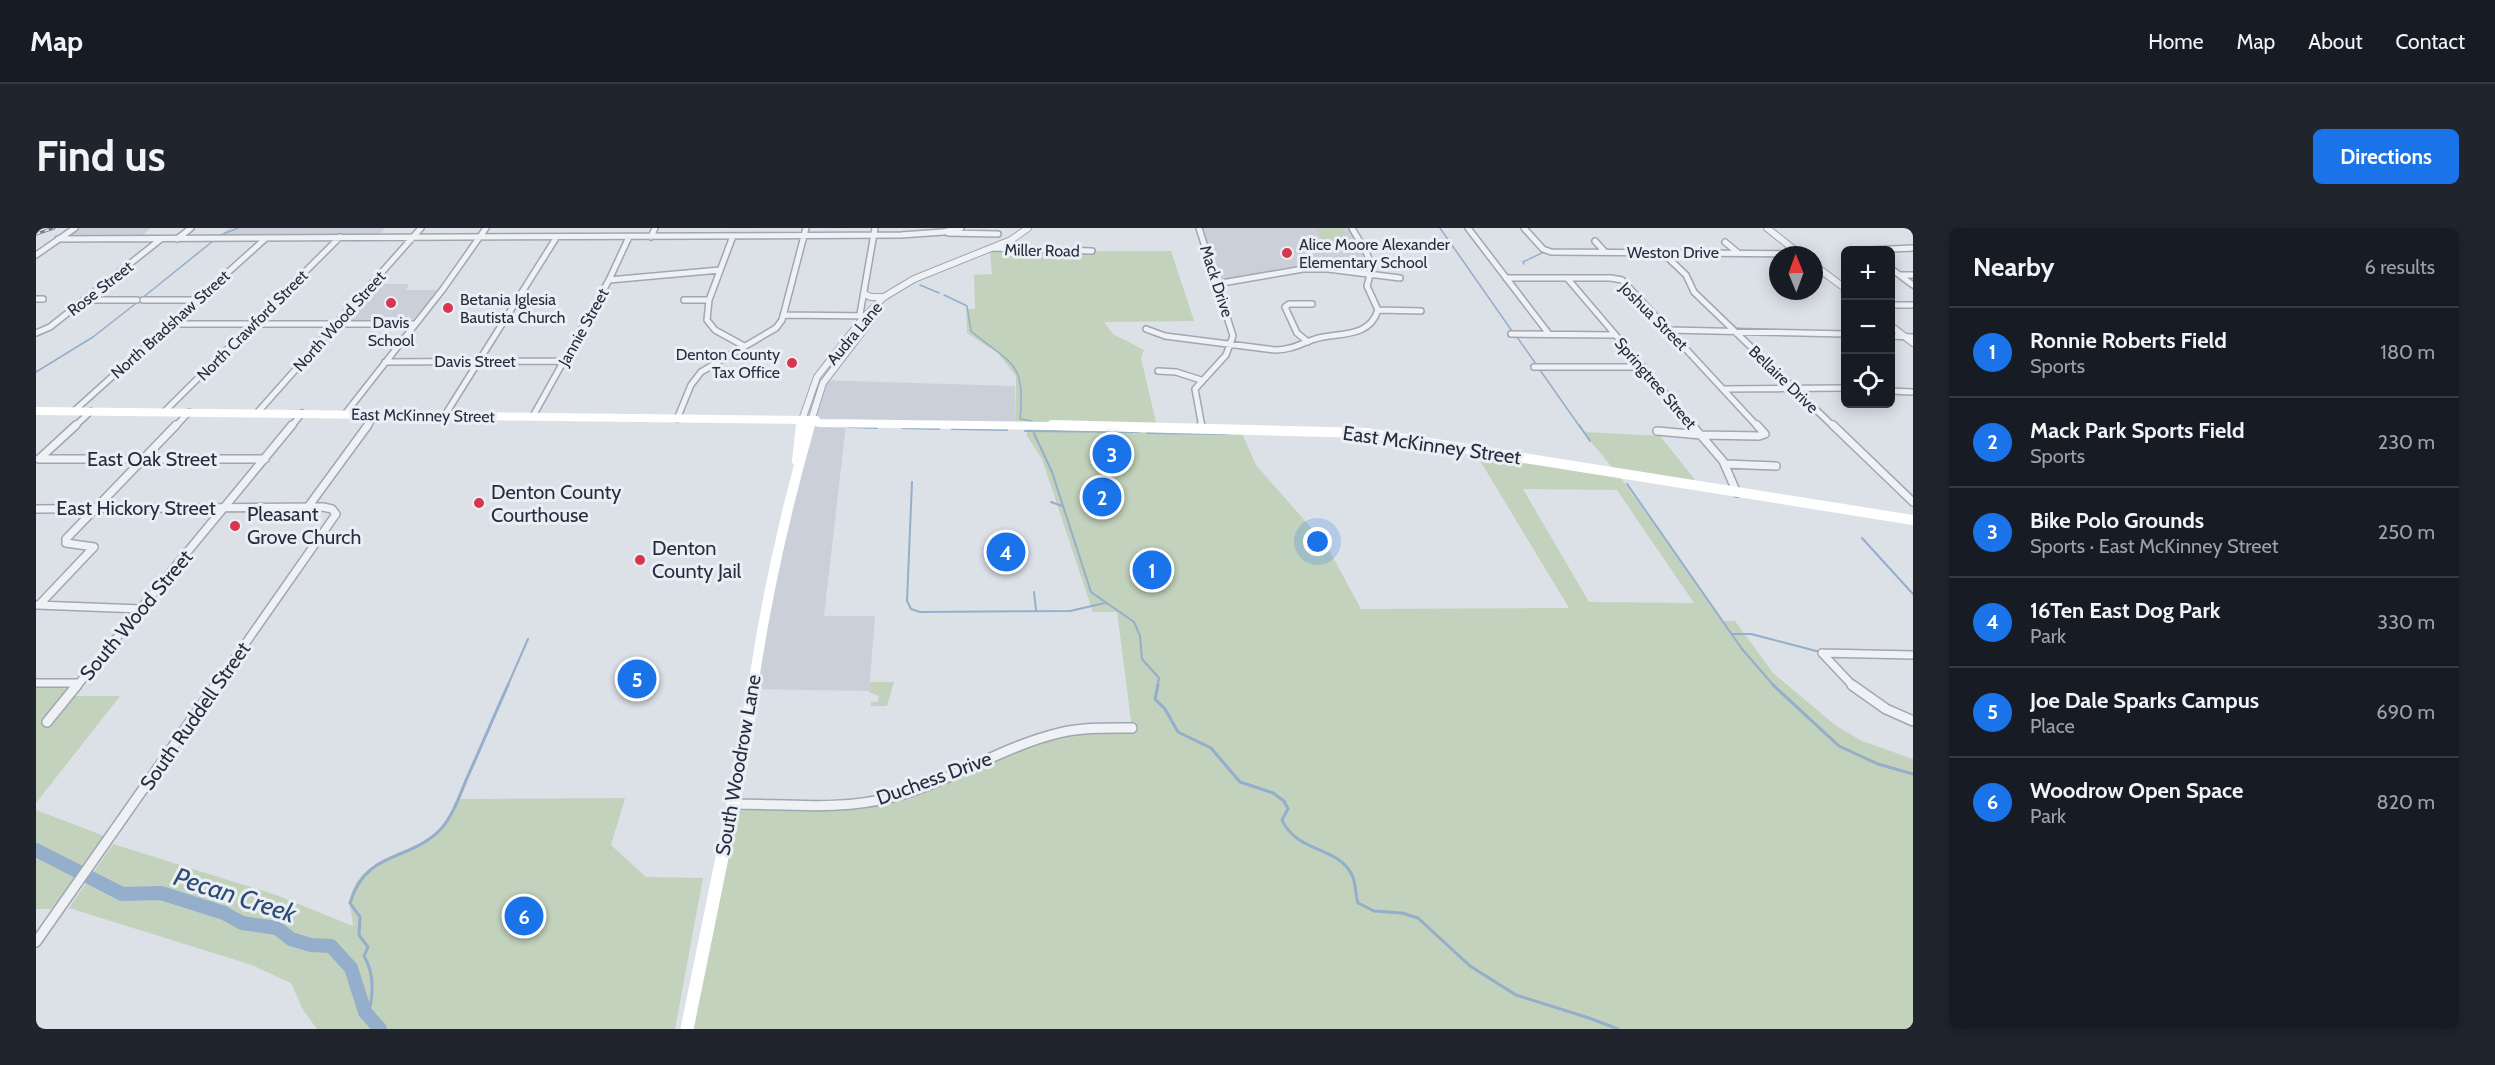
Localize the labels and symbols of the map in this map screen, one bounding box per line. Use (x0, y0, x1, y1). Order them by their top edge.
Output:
place label: Alice Moore Alexander Elementary School (1299, 235, 1451, 272)
street label: Miller Road (1004, 240, 1080, 261)
street label: Mack Drive (1196, 243, 1237, 320)
street label: Weston Drive (1627, 243, 1719, 262)
marker: Alice Moore Alexander Elementary School (1280, 246, 1294, 260)
north arrow (1769, 246, 1823, 300)
street label: Rose Street (64, 257, 137, 320)
street label: North Bradshaw Street (107, 266, 234, 382)
street label: North Crawford Street (193, 266, 312, 385)
street label: North Wood Street (289, 267, 390, 375)
street label: Joshua Street (1615, 278, 1692, 355)
street label: Jannie Street (554, 285, 613, 370)
place label: Betania Iglesia Bautista Church (460, 290, 565, 327)
marker: Davis School (384, 296, 398, 310)
street label: Audra Lane (823, 298, 886, 369)
marker: Betania Iglesia Bautista Church (441, 301, 455, 315)
place label: Davis School (368, 313, 415, 350)
street label: Springtree Street (1611, 334, 1701, 433)
street label: Bellaire Drive (1745, 342, 1822, 417)
place label: Denton County Tax Office (676, 345, 780, 382)
street label: Davis Street (434, 352, 516, 371)
marker: Denton County Tax Office (785, 356, 799, 370)
street label: East McKinney Street (351, 405, 496, 426)
street label: East McKinney Street (1341, 421, 1523, 469)
pin: 3 (1092, 432, 1132, 476)
street label: East Oak Street (87, 447, 217, 471)
pin: 2 (1082, 474, 1122, 520)
place label: Denton County Courthouse (491, 480, 621, 527)
street label: East Hickory Street (56, 496, 216, 520)
marker: Denton County Courthouse (472, 496, 486, 510)
place label: Pleasant Grove Church (247, 502, 361, 549)
marker: Pleasant Grove Church (228, 519, 242, 533)
your location (1303, 527, 1332, 556)
pin: 4 (986, 530, 1026, 574)
place label: Denton County Jail (652, 536, 742, 583)
street label: South Wood Street (75, 545, 198, 685)
pin: 1 (1132, 548, 1172, 592)
marker: Denton County Jail (633, 553, 647, 567)
street label: South Ruddell Street (135, 637, 255, 795)
pin: 5 (618, 656, 656, 702)
street label: South Woodrow Lane (710, 673, 766, 857)
street label: Duchess Drive (873, 746, 995, 810)
water label: Pecan Creek (170, 860, 301, 930)
pin: 6 (504, 894, 544, 938)

